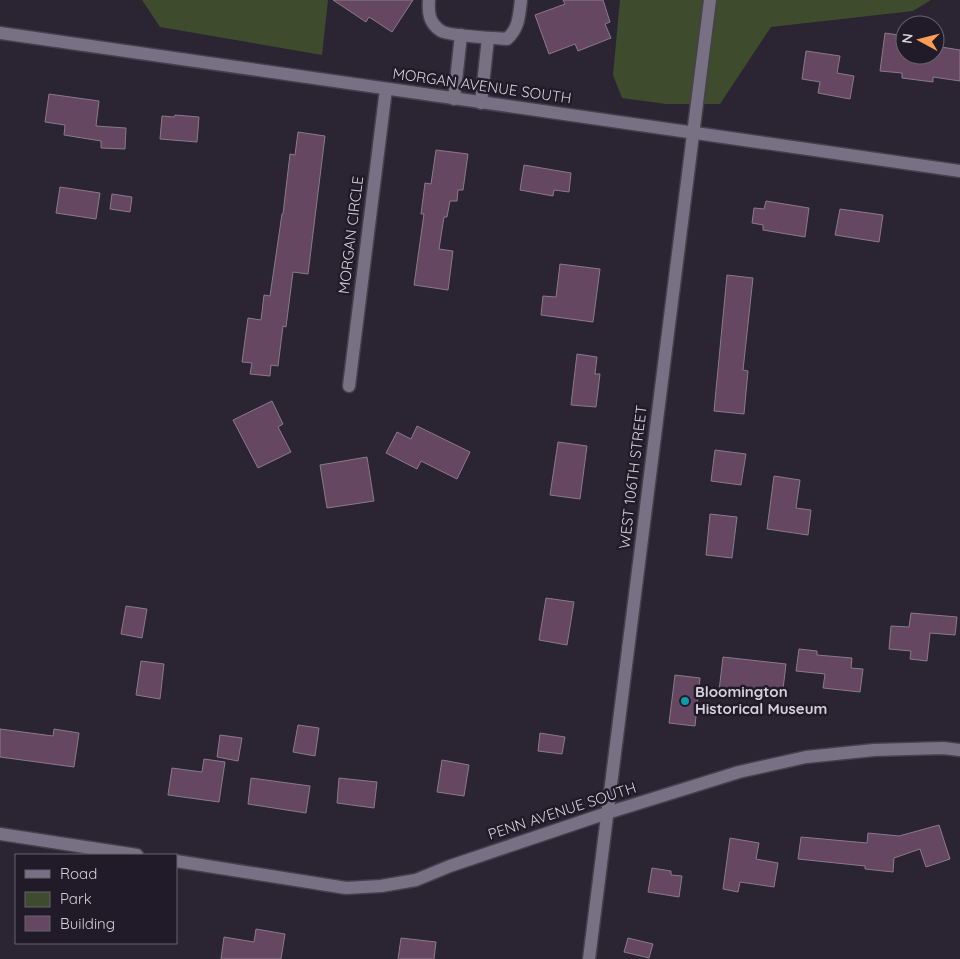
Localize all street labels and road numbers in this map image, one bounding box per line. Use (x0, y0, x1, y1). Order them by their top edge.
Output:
street label: MORGAN AVENUE SOUTH (391, 64, 573, 107)
street label: MORGAN CIRCLE (334, 175, 367, 295)
street label: WEST 106TH STREET (614, 404, 651, 550)
street label: PENN AVENUE SOUTH (485, 778, 638, 843)

